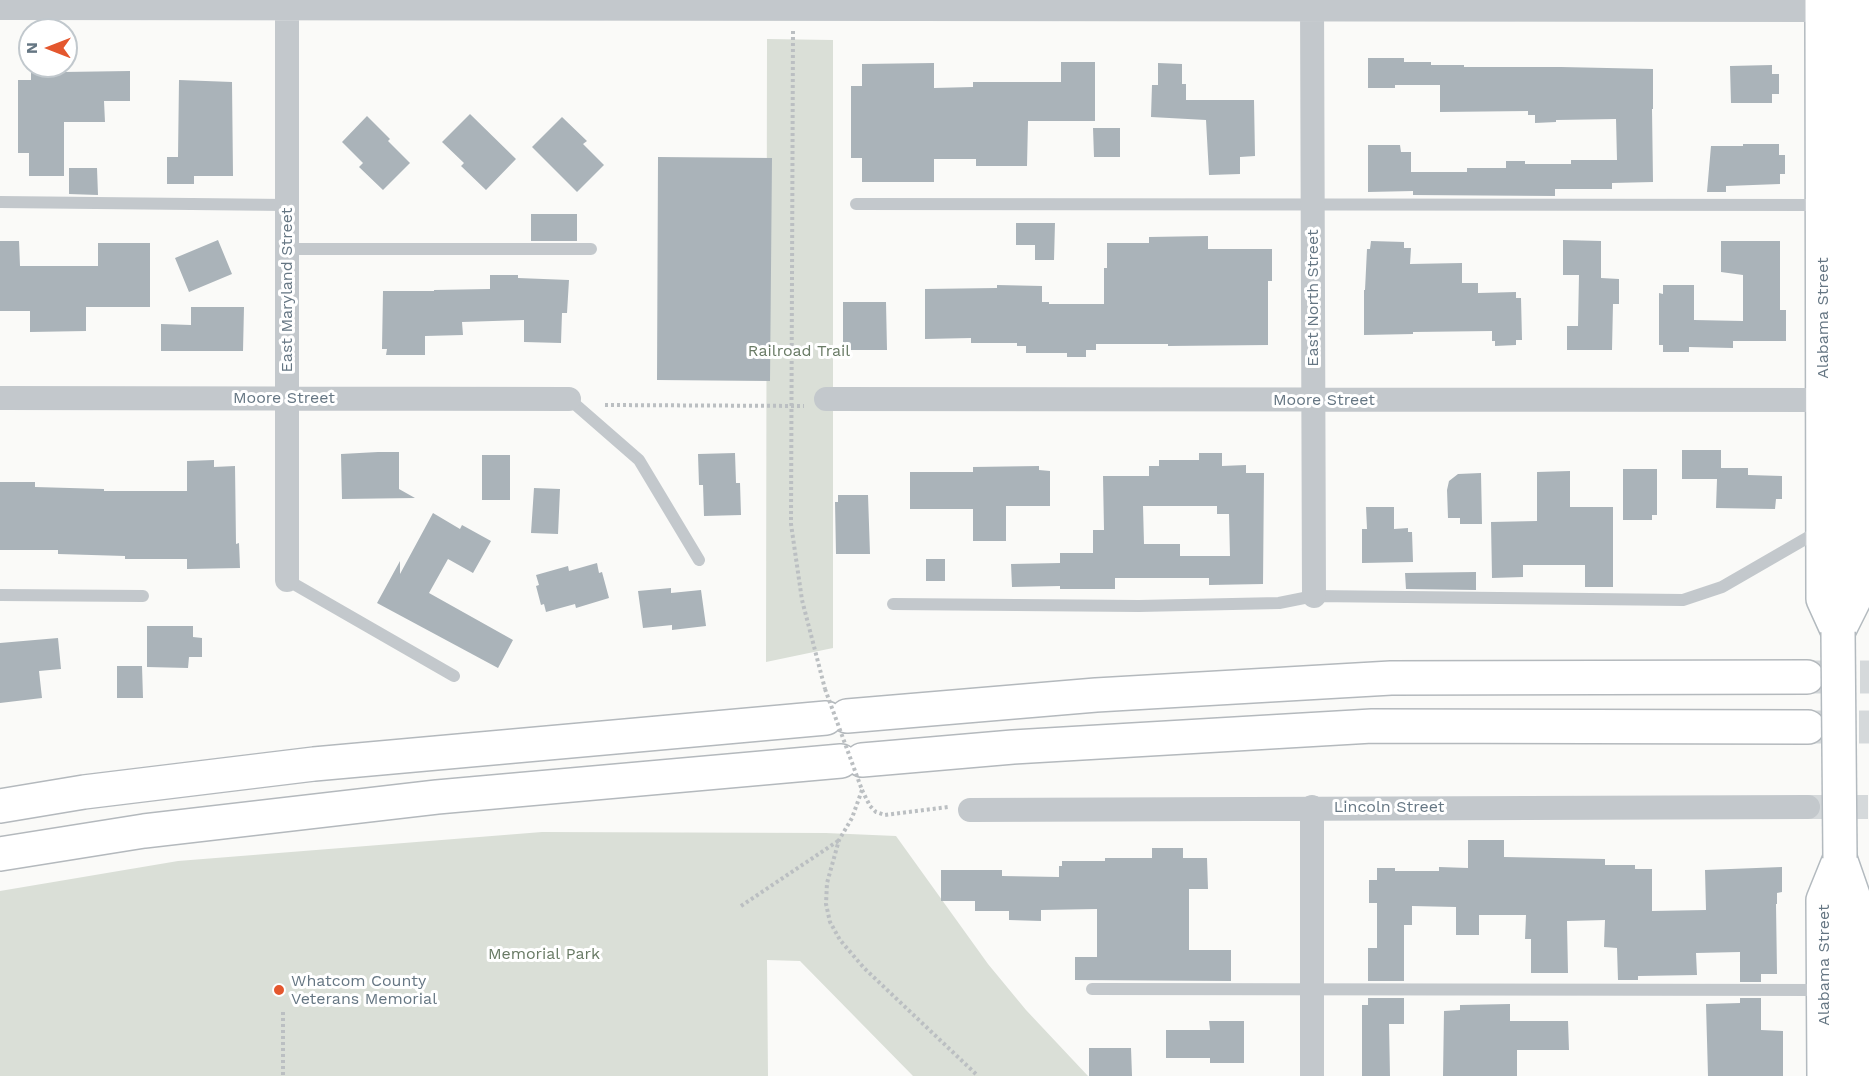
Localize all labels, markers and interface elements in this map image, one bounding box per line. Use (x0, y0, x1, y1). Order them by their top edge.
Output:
north arrow (18, 18, 78, 78)
text: N (22, 42, 41, 54)
street label: East Maryland Street (277, 208, 297, 372)
street label: East North Street (1303, 229, 1323, 367)
street label: Alabama Street (1813, 257, 1833, 379)
park label: Railroad Trail (748, 341, 850, 361)
street label: Moore Street (233, 388, 335, 408)
street label: Moore Street (1273, 390, 1375, 410)
street label: Lincoln Street (1334, 797, 1444, 817)
street label: Alabama Street (1814, 904, 1834, 1026)
park label: Memorial Park (488, 944, 600, 964)
place label: Whatcom County Veterans Memorial (291, 971, 437, 1009)
marker: Whatcom County Veterans Memorial (272, 983, 286, 997)

